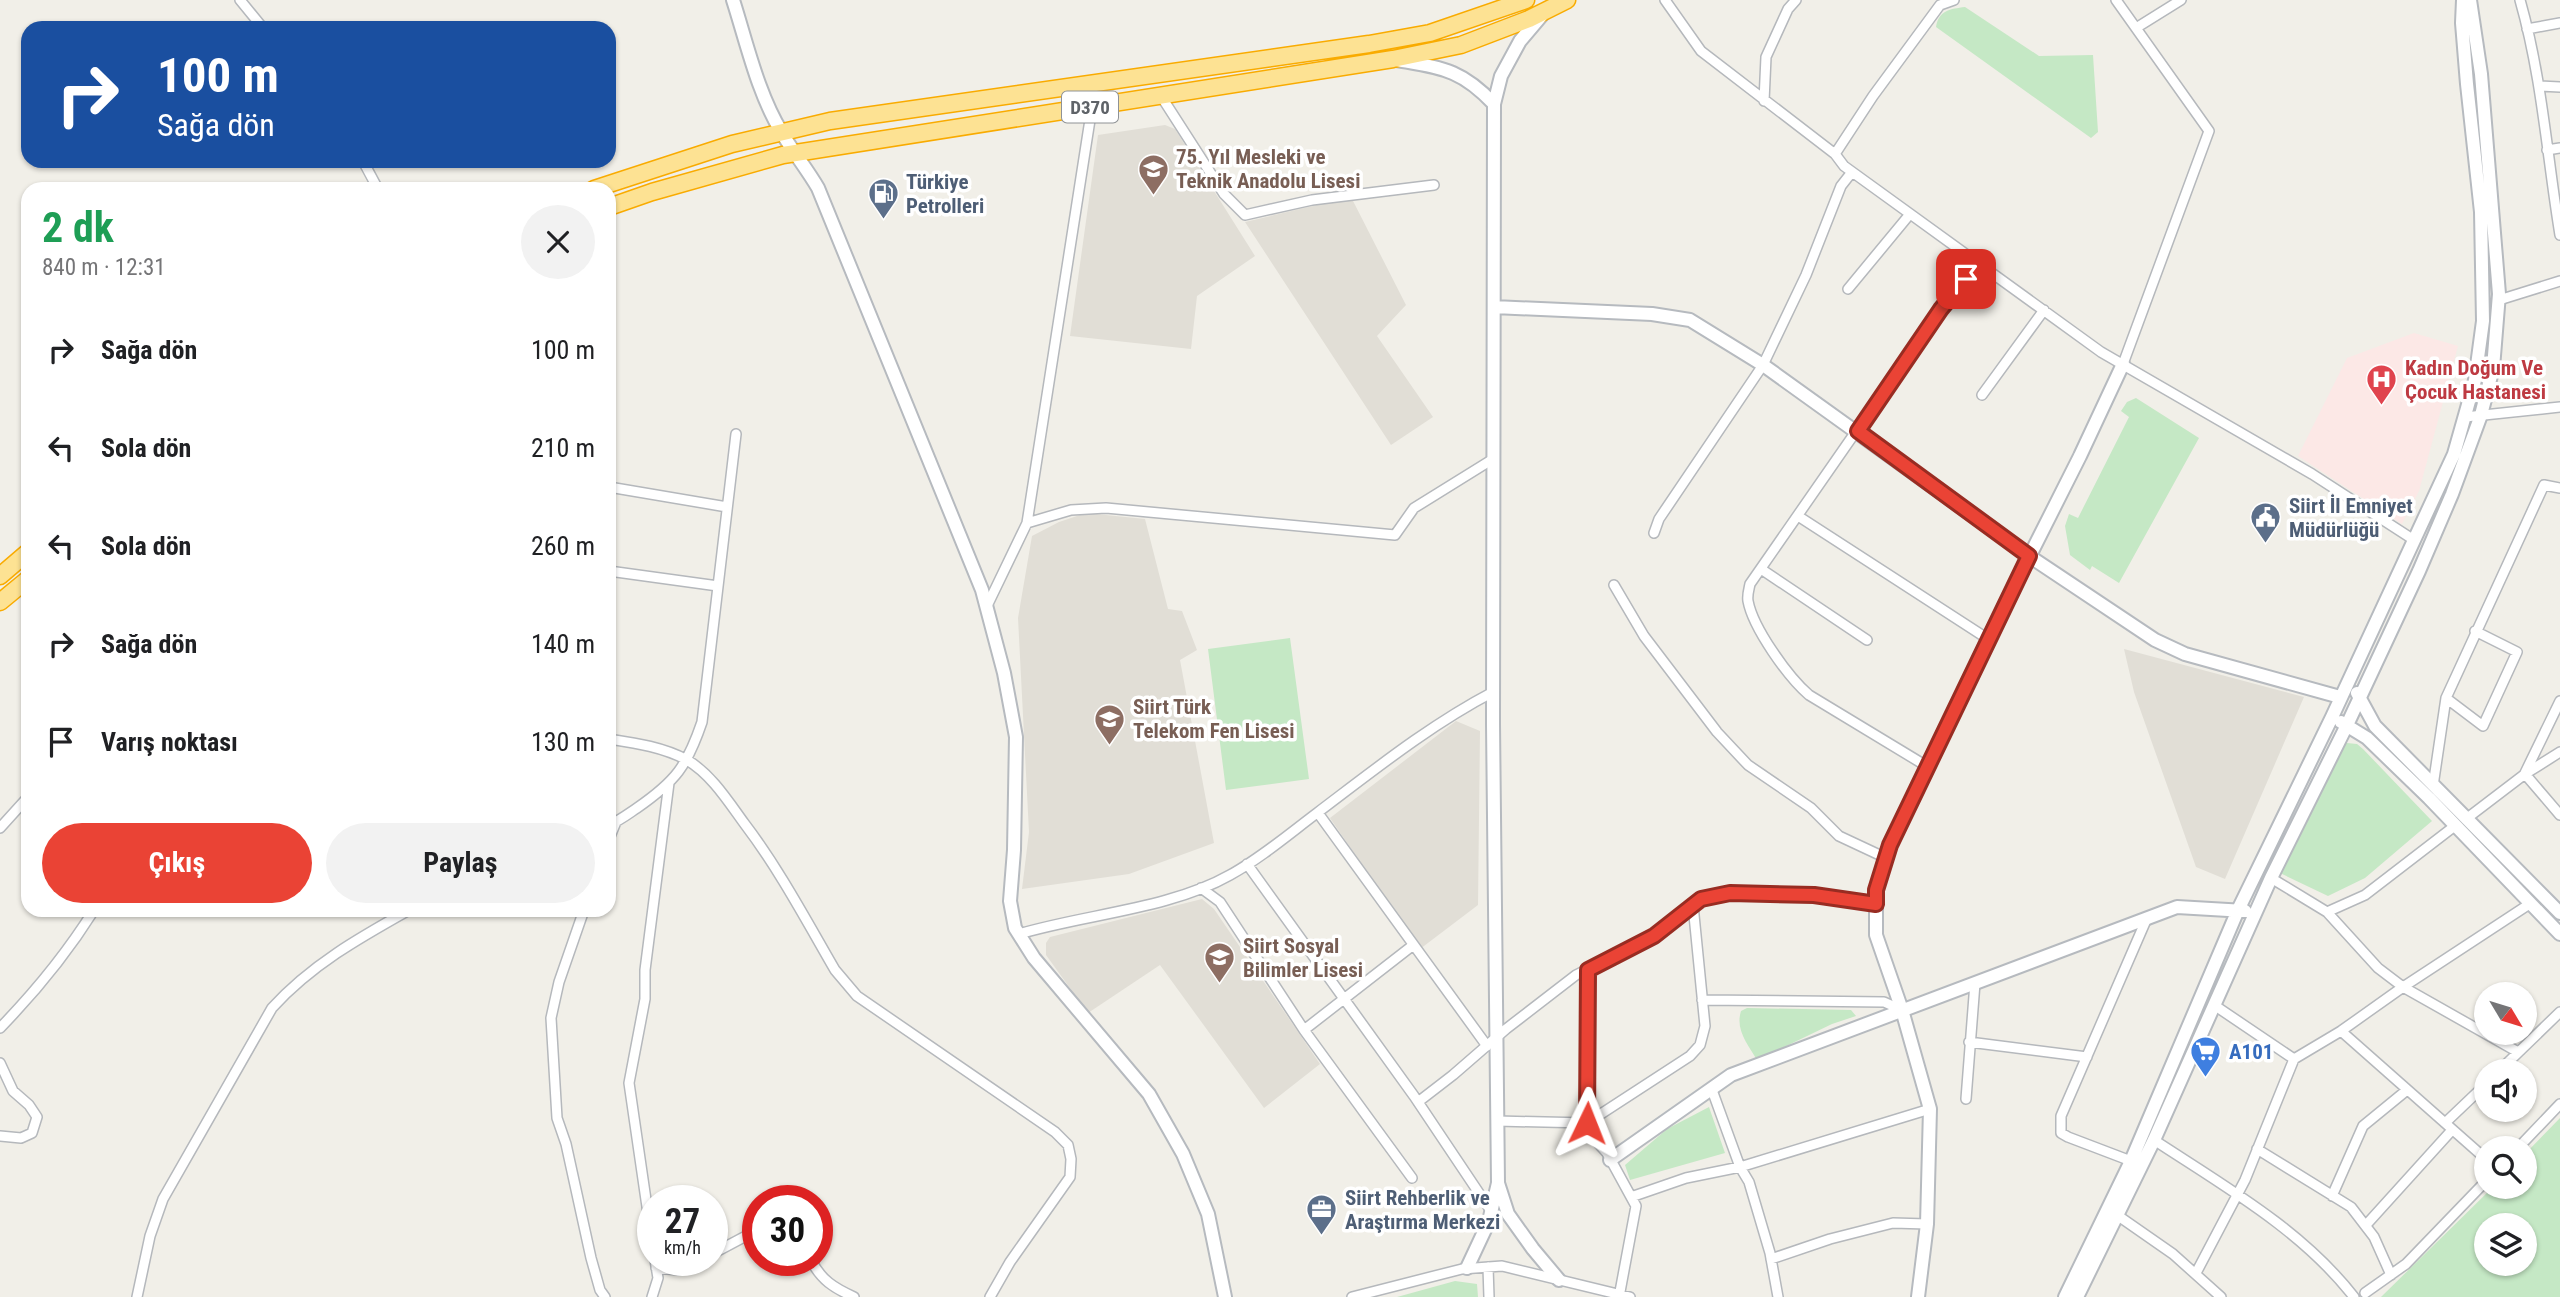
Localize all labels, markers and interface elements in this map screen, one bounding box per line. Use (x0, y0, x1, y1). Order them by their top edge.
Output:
text: 100 m (157, 47, 279, 104)
icon: right (42, 49, 133, 140)
road number: D370 (1062, 92, 1118, 122)
text: Sağa dön (157, 106, 275, 144)
place label: 75. Yıl Mesleki ve Teknik Anadolu Lisesi (1176, 145, 1360, 193)
school or university icon: 75. Yıl Mesleki ve Teknik Anadolu Lisesi (1136, 152, 1170, 196)
place label: Türkiye Petrolleri (906, 170, 984, 218)
fuel station icon: Türkiye Petrolleri (866, 177, 900, 221)
text: 2 dk (42, 203, 114, 252)
button: close (521, 205, 595, 279)
pin (1936, 249, 1996, 309)
text: 840 m · 12:31 (42, 254, 166, 281)
icon: arrive (1947, 260, 1985, 298)
icon: right (42, 331, 80, 369)
text: Sağa dön (101, 335, 197, 365)
text: 100 m (531, 335, 595, 365)
place label: Kadın Doğum Ve Çocuk Hastanesi (2405, 356, 2546, 404)
hospital icon: Kadın Doğum Ve Çocuk Hastanesi (2365, 363, 2399, 407)
icon: left (42, 429, 80, 467)
text: Sola dön (101, 433, 191, 463)
text: 210 m (531, 433, 595, 463)
place label: Siirt İl Emniyet Müdürlüğü (2289, 494, 2413, 542)
public building icon: Siirt İl Emniyet Müdürlüğü (2249, 501, 2283, 545)
icon: left (42, 527, 80, 565)
text: Sola dön (101, 531, 191, 561)
text: 260 m (531, 531, 595, 561)
icon: right (42, 625, 80, 663)
text: Sağa dön (101, 629, 197, 659)
text: 140 m (531, 629, 595, 659)
place label: Siirt Türk Telekom Fen Lisesi (1133, 695, 1295, 743)
school or university icon: Siirt Türk Telekom Fen Lisesi (1093, 702, 1127, 746)
icon: arrive (42, 723, 80, 761)
text: Varış noktası (101, 727, 238, 757)
text: 130 m (531, 727, 595, 757)
button: Çıkış (42, 823, 312, 903)
button: Paylaş (326, 823, 595, 903)
place label: Siirt Sosyal Bilimler Lisesi (1243, 934, 1363, 982)
school or university icon: Siirt Sosyal Bilimler Lisesi (1203, 941, 1237, 985)
north arrow (2474, 982, 2538, 1045)
map controls (2474, 982, 2537, 1276)
supermarket icon: A101 (2189, 1035, 2223, 1079)
place label: A101 (2229, 1040, 2273, 1064)
button: sound (2474, 1059, 2537, 1122)
position arrow (1550, 1086, 1624, 1160)
button: search (2474, 1136, 2537, 1199)
speed limit sign: 30 (742, 1185, 833, 1276)
place label: Siirt Rehberlik ve Araştırma Merkezi (1345, 1186, 1500, 1234)
office icon: Siirt Rehberlik ve Araştırma Merkezi (1305, 1193, 1339, 1237)
text: 27 (665, 1201, 700, 1242)
button: layers (2474, 1213, 2537, 1276)
text: km/h (664, 1237, 701, 1258)

